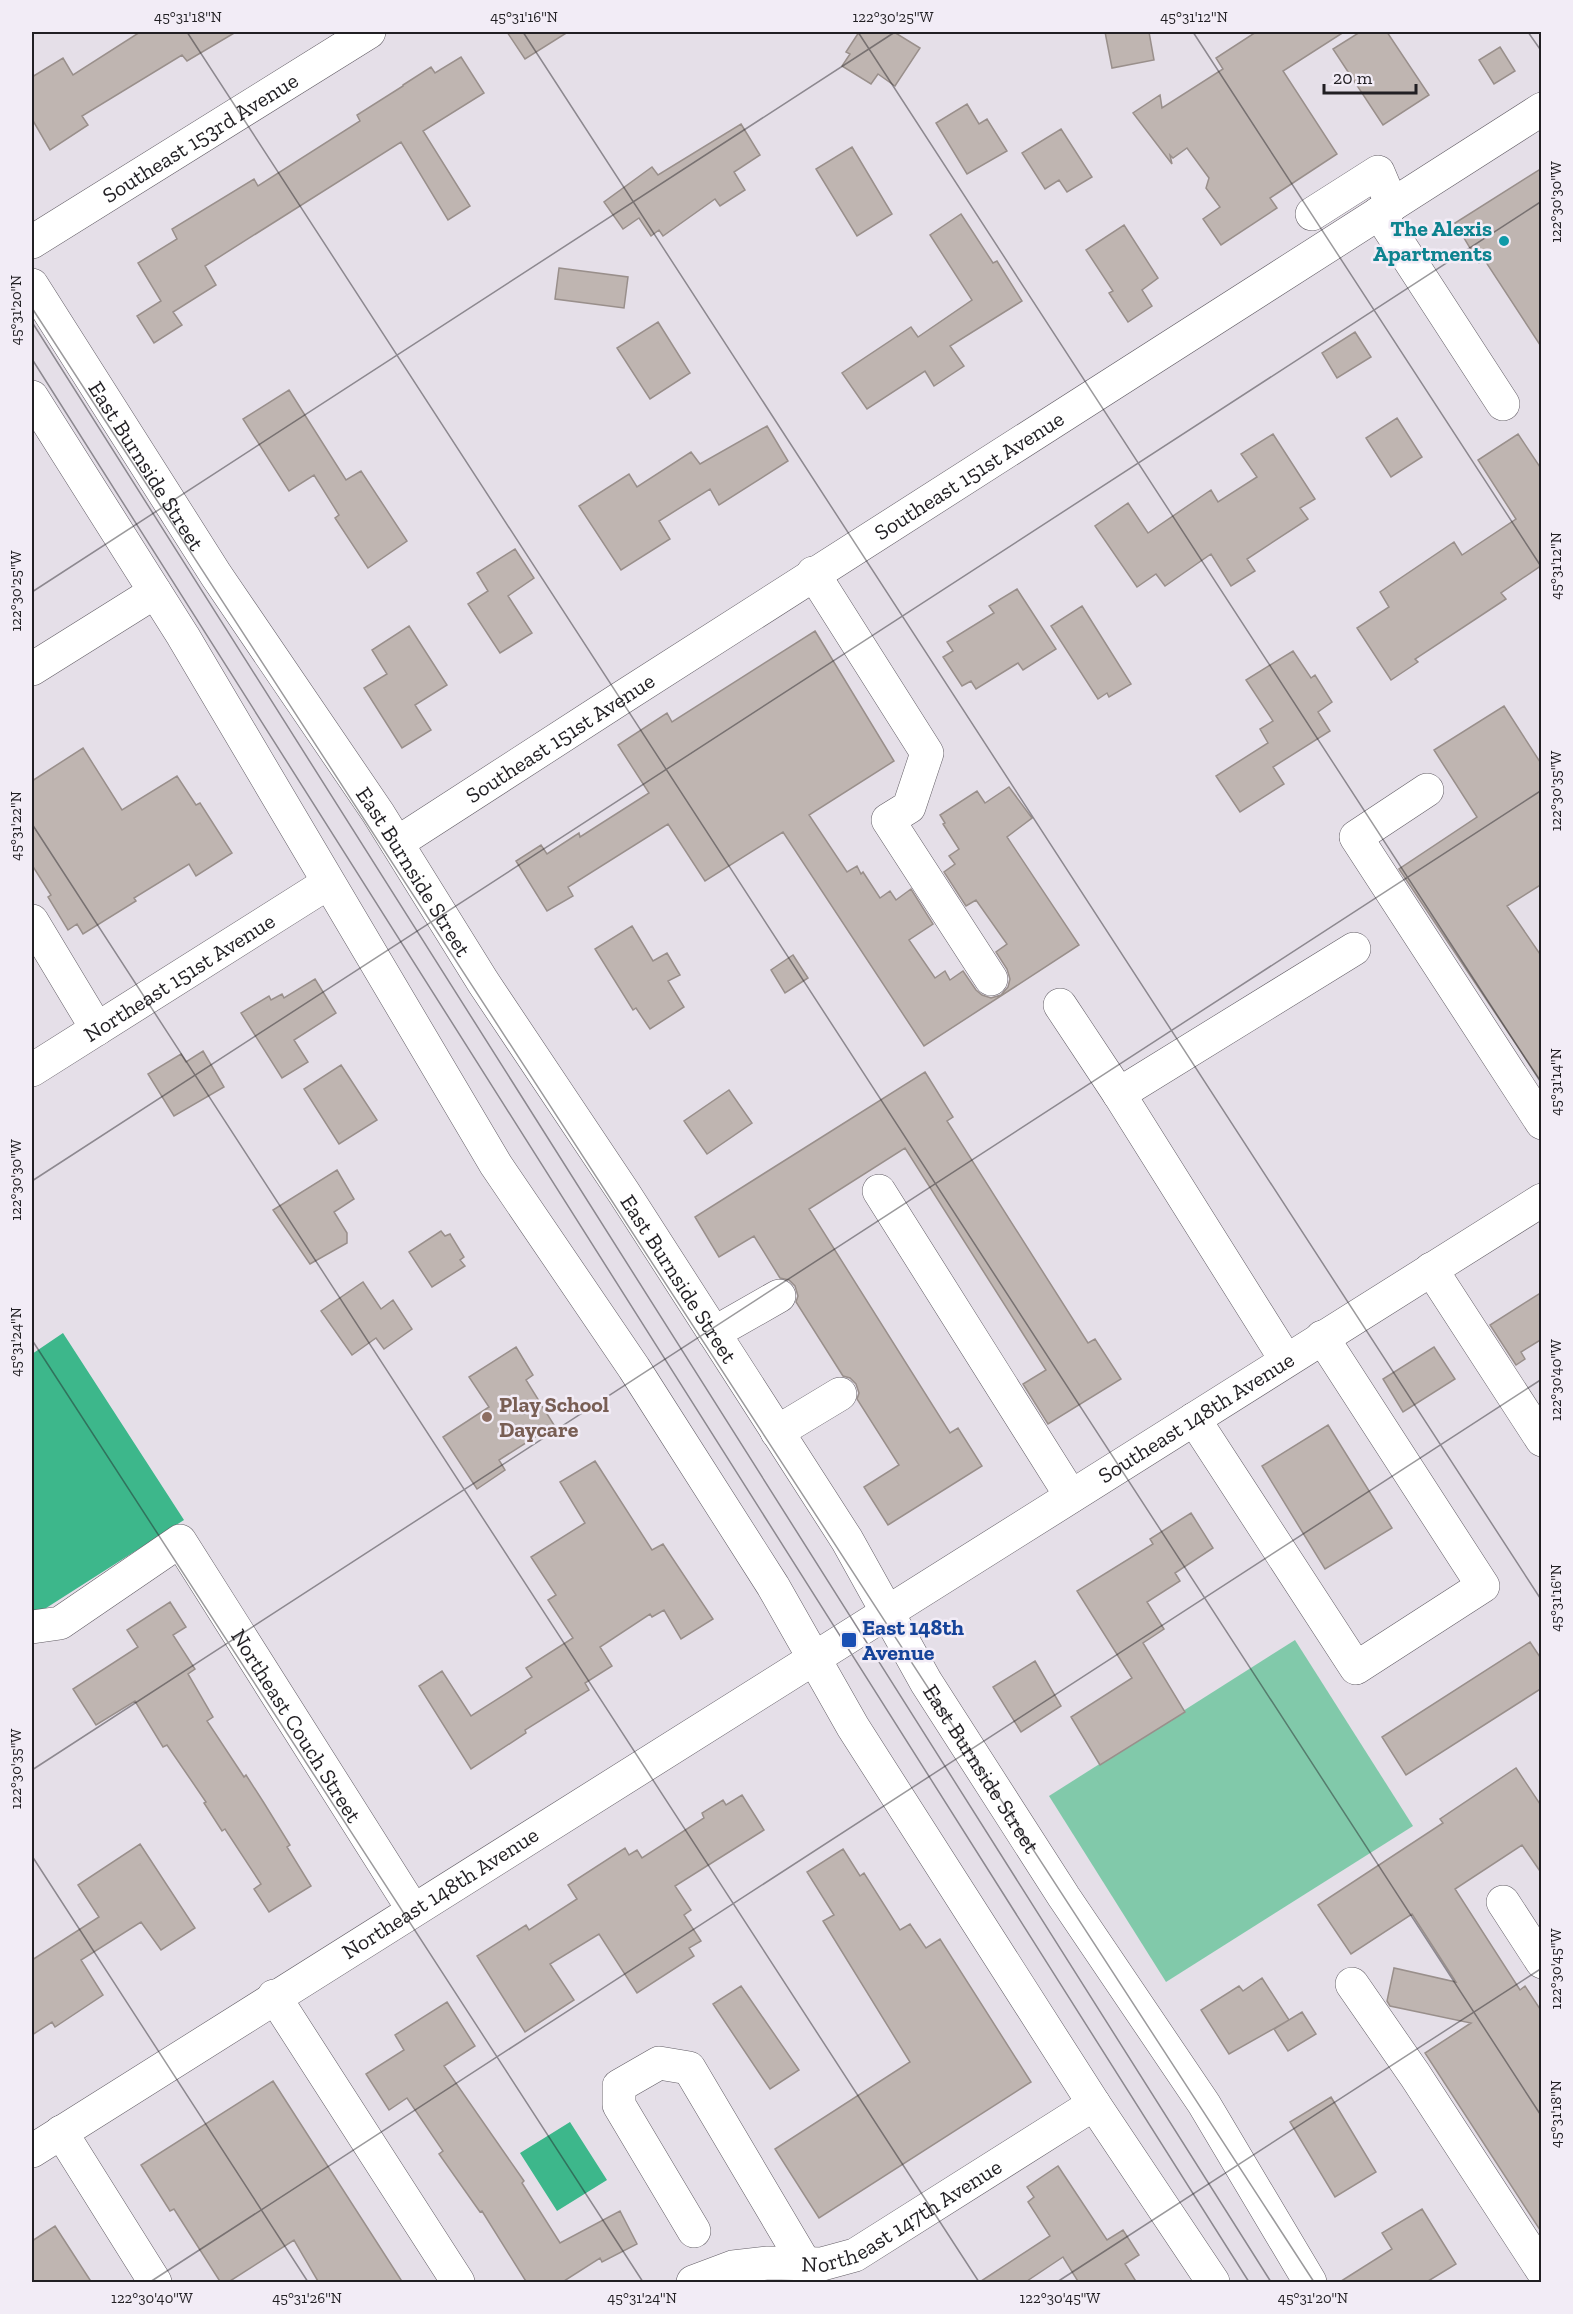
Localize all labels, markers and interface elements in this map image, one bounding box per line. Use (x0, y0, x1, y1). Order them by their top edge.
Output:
text: 45°31'18"N (154, 8, 222, 26)
text: 45°31'16"N (490, 8, 558, 26)
text: 122°30'25"W (853, 8, 934, 26)
text: 45°31'12"N (1160, 8, 1228, 26)
scale bar (1324, 57, 1416, 95)
street label: Southeast 153rd Avenue (97, 67, 303, 209)
text: 20 m (1333, 67, 1373, 89)
text: 122°30'30"W (1547, 161, 1565, 243)
place label: The Alexis Apartments (1373, 215, 1492, 267)
marker: The Alexis Apartments (1497, 234, 1511, 248)
text: 45°31'20"N (7, 275, 25, 345)
street label: East Burnside Street (83, 376, 210, 556)
street label: Southeast 151st Avenue (869, 405, 1069, 546)
text: 45°31'12"N (1547, 532, 1565, 600)
text: 122°30'25"W (7, 551, 25, 632)
street label: Southeast 151st Avenue (460, 667, 660, 809)
text: 122°30'35"W (1547, 751, 1565, 831)
street label: East Burnside Street (350, 782, 477, 962)
text: 45°31'22"N (7, 791, 25, 861)
street label: Northeast 151st Avenue (79, 907, 280, 1048)
text: 45°31'14"N (1547, 1048, 1565, 1116)
text: 122°30'30"W (7, 1139, 25, 1221)
street label: East Burnside Street (615, 1190, 743, 1369)
text: 45°31'24"N (7, 1307, 25, 1377)
text: 122°30'40"W (1547, 1339, 1565, 1421)
street label: Southeast 148th Avenue (1093, 1346, 1299, 1489)
place label: Play School Daycare (499, 1391, 609, 1443)
marker: Play School Daycare (480, 1410, 494, 1424)
text: 45°31'16"N (1547, 1564, 1565, 1632)
place label: East 148th Avenue (862, 1614, 964, 1666)
street label: Northeast Couch Street (225, 1624, 368, 1828)
marker: East 148th Avenue (840, 1631, 858, 1649)
street label: East Burnside Street (917, 1679, 1046, 1859)
text: 122°30'35"W (7, 1729, 25, 1809)
street label: Northeast 148th Avenue (337, 1821, 544, 1965)
text: 122°30'45"W (1547, 1929, 1565, 2009)
text: 45°31'18"N (1547, 2080, 1565, 2148)
street label: Northeast 147th Avenue (801, 2153, 1007, 2279)
text: 122°30'40"W (111, 2289, 193, 2307)
text: 45°31'26"N (272, 2289, 342, 2307)
text: 45°31'24"N (607, 2289, 677, 2307)
text: 122°30'45"W (1020, 2289, 1100, 2307)
text: 45°31'20"N (1278, 2289, 1348, 2307)

